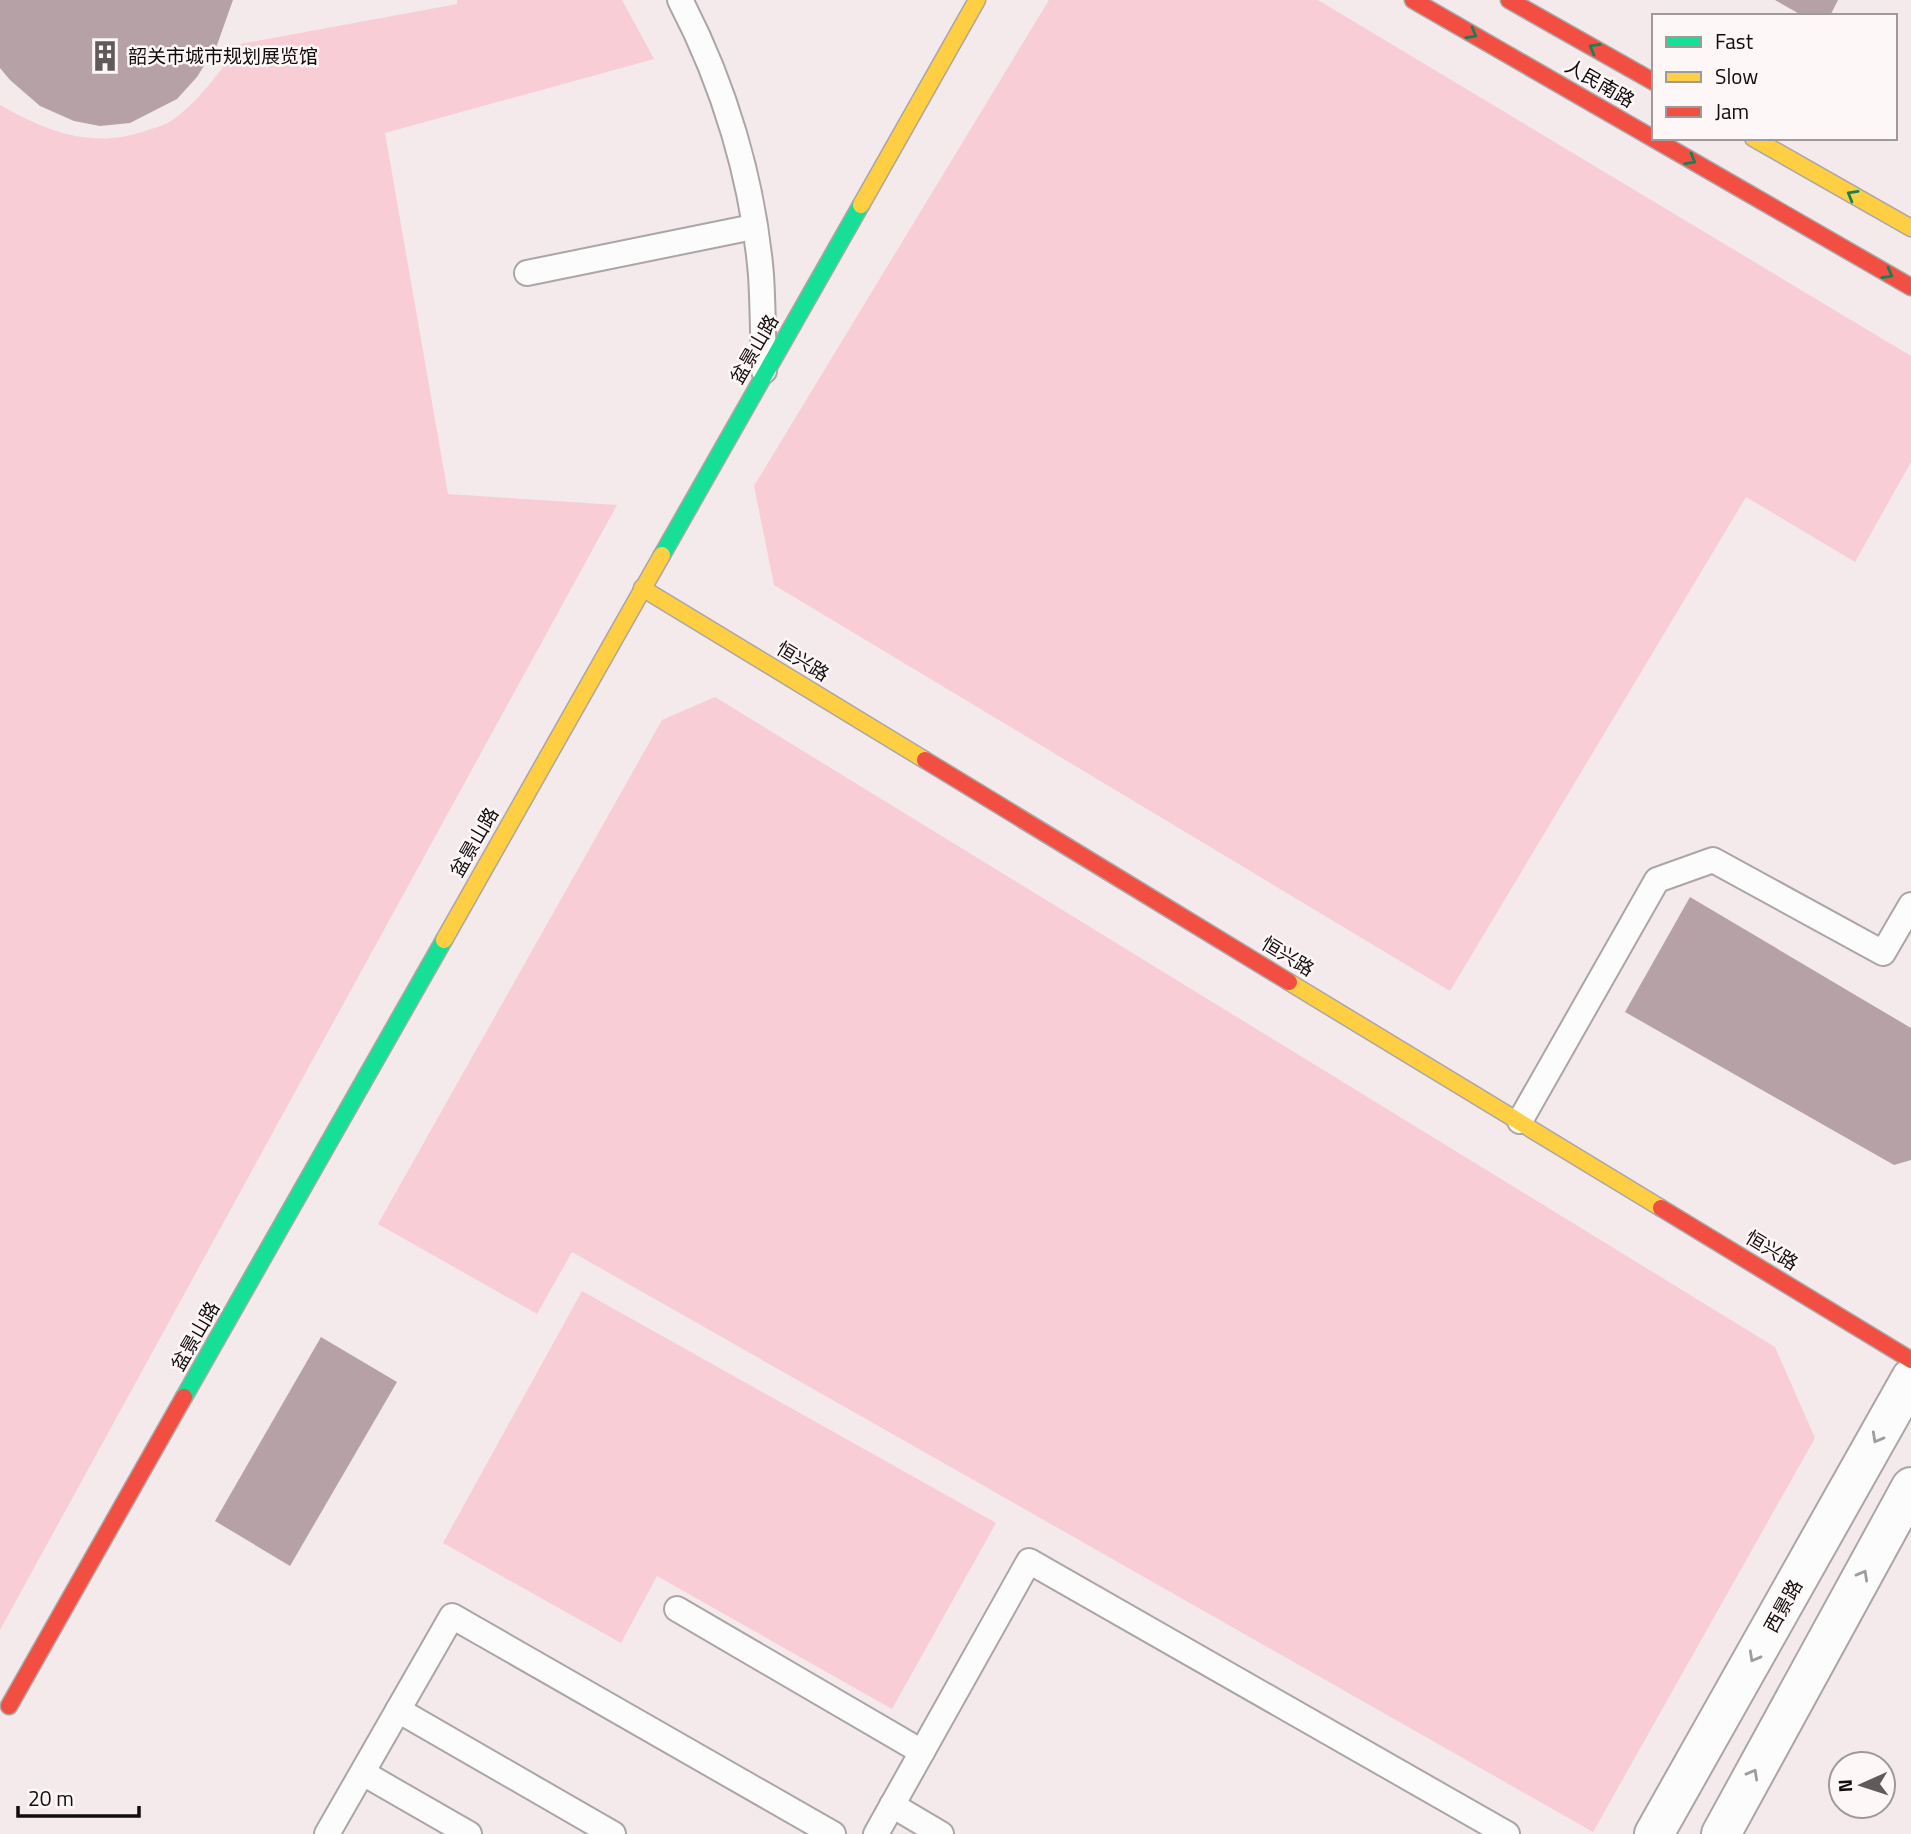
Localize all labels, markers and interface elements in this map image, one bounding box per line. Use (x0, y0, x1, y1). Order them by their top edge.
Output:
legend (1652, 14, 1897, 140)
text: Fast (1715, 25, 1754, 57)
one-way arrow (1465, 26, 1478, 39)
building icon: 韶关市城市规划展览馆 (88, 39, 122, 73)
place label: 韶关市城市规划展览馆 (128, 41, 318, 70)
one-way arrow (1589, 43, 1602, 56)
street label: 人民南路 (1560, 51, 1640, 114)
text: Slow (1715, 60, 1758, 92)
text: Jam (1715, 95, 1749, 127)
one-way arrow (1683, 152, 1696, 165)
one-way arrow (1846, 190, 1859, 203)
one-way arrow (1880, 266, 1893, 279)
street label: 盆景山路 (722, 309, 785, 389)
street label: 恒兴路 (771, 633, 835, 688)
street label: 盆景山路 (442, 802, 505, 882)
street label: 恒兴路 (1256, 928, 1320, 983)
street label: 恒兴路 (1740, 1222, 1804, 1277)
street label: 盆景山路 (163, 1296, 226, 1376)
one-way arrow (1873, 1430, 1886, 1443)
one-way arrow (1855, 1569, 1868, 1582)
street label: 西景路 (1756, 1574, 1809, 1638)
one-way arrow (1749, 1650, 1762, 1663)
north arrow (1827, 1750, 1897, 1820)
one-way arrow (1745, 1769, 1759, 1781)
scale bar (18, 1774, 138, 1818)
text: N (1830, 1779, 1859, 1793)
text: 20 m (28, 1782, 74, 1814)

